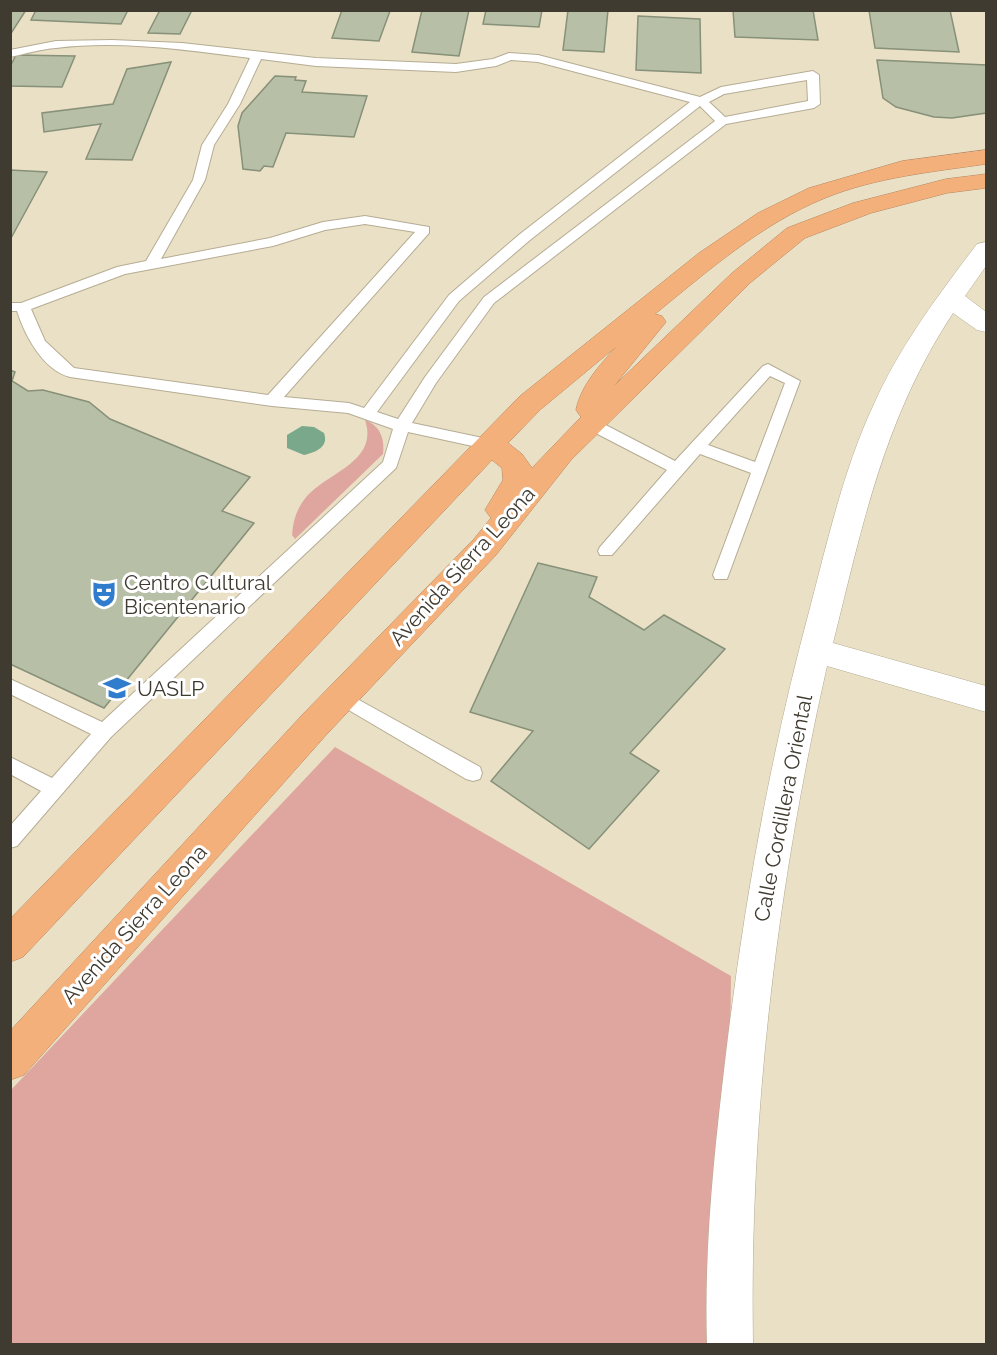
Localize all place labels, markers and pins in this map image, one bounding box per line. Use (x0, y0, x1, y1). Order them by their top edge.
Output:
place label: Centro Cultural Bicentenario (124, 570, 272, 619)
theatre icon: Centro Cultural Bicentenario (89, 579, 119, 609)
school or university icon: UASLP (102, 673, 132, 703)
place label: UASLP (137, 676, 204, 701)

